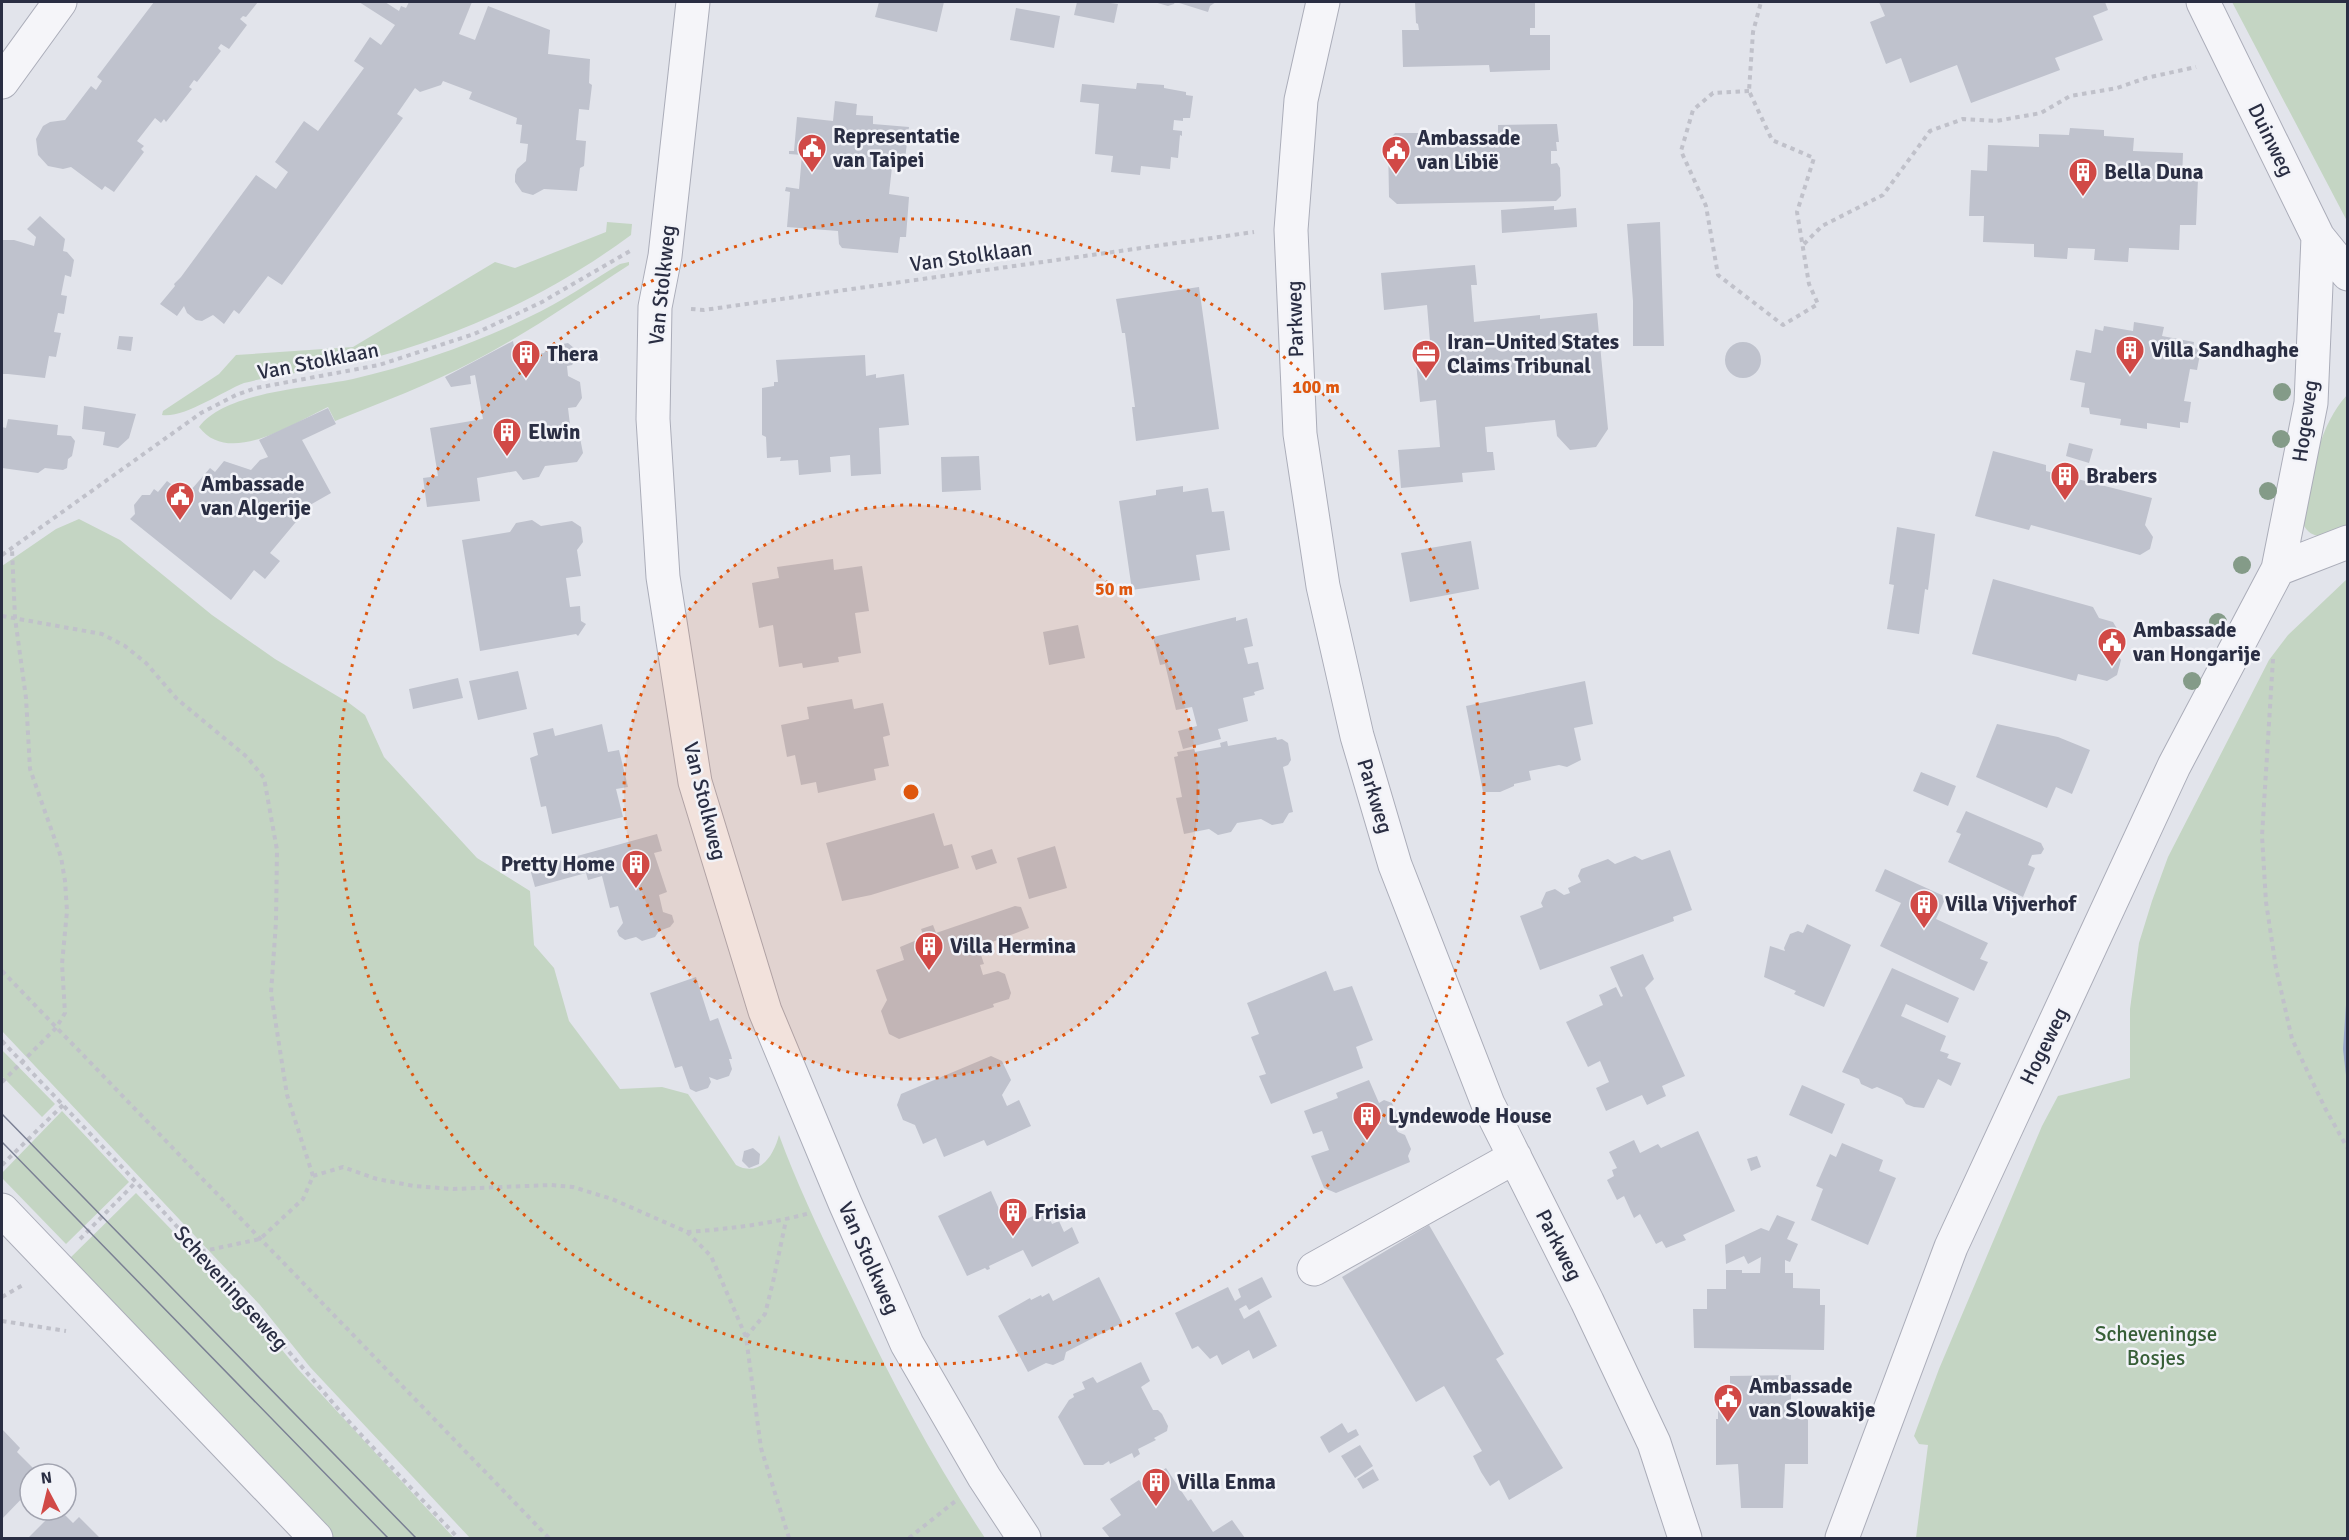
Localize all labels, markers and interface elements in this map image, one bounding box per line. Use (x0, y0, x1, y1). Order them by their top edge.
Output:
street label: Duinweg (2242, 99, 2300, 181)
place label: Representatie van Taipei (832, 123, 960, 173)
place label: Ambassade van Libië (1416, 125, 1520, 175)
public building icon: Representatie van Taipei (796, 132, 828, 174)
public building icon: Ambassade van Libië (1380, 134, 1412, 176)
building icon: Bella Duna (2067, 156, 2099, 198)
place label: Bella Duna (2104, 159, 2204, 185)
street label: Van Stolkweg (643, 224, 681, 346)
street label: Van Stolklaan (908, 235, 1034, 277)
street label: Parkweg (1281, 280, 1309, 358)
place label: Iran–United States Claims Tribunal (1447, 329, 1619, 379)
building icon: Villa Sandhaghe (2114, 334, 2146, 376)
street label: Van Stolklaan (255, 336, 381, 386)
place label: Villa Sandhaghe (2151, 337, 2299, 363)
building icon: Thera (510, 338, 542, 380)
office icon: Iran–United States Claims Tribunal (1410, 338, 1442, 380)
place label: Thera (547, 341, 599, 367)
text: 100 m (1292, 376, 1340, 398)
street label: Hogeweg (2286, 378, 2324, 464)
building icon: Elwin (491, 416, 523, 458)
place label: Elwin (528, 419, 580, 445)
building icon: Brabers (2049, 460, 2081, 502)
place label: Brabers (2086, 463, 2157, 489)
place label: Ambassade van Algerije (200, 471, 311, 521)
public building icon: Ambassade van Algerije (164, 480, 196, 522)
text: 50 m (1095, 578, 1133, 600)
place label: Ambassade van Hongarije (2132, 617, 2261, 667)
public building icon: Ambassade van Hongarije (2096, 626, 2128, 668)
street label: Van Stolkweg (678, 739, 732, 863)
street label: Parkweg (1351, 755, 1399, 837)
centre of rings (901, 782, 921, 802)
building icon: Pretty Home (620, 848, 652, 890)
place label: Pretty Home (501, 851, 615, 877)
building icon: Villa Vijverhof (1908, 888, 1940, 930)
place label: Villa Vijverhof (1945, 891, 2078, 917)
building icon: Villa Hermina (913, 930, 945, 972)
place label: Villa Hermina (950, 933, 1076, 959)
street label: Hogeweg (2014, 1003, 2074, 1089)
building icon: Lyndewode House (1351, 1100, 1383, 1142)
place label: Lyndewode House (1388, 1103, 1552, 1129)
building icon: Frisia (997, 1196, 1029, 1238)
street label: Van Stolkweg (833, 1197, 905, 1319)
place label: Frisia (1034, 1199, 1086, 1225)
street label: Parkweg (1530, 1205, 1588, 1285)
street label: Scheveningseweg (168, 1220, 294, 1356)
park label: Scheveningse Bosjes (2095, 1321, 2217, 1371)
place label: Ambassade van Slowakije (1748, 1373, 1875, 1423)
public building icon: Ambassade van Slowakije (1712, 1382, 1744, 1424)
north arrow (18, 1462, 78, 1522)
building icon: Villa Enma (1140, 1466, 1172, 1508)
text: N (40, 1468, 53, 1489)
place label: Villa Enma (1177, 1469, 1276, 1495)

